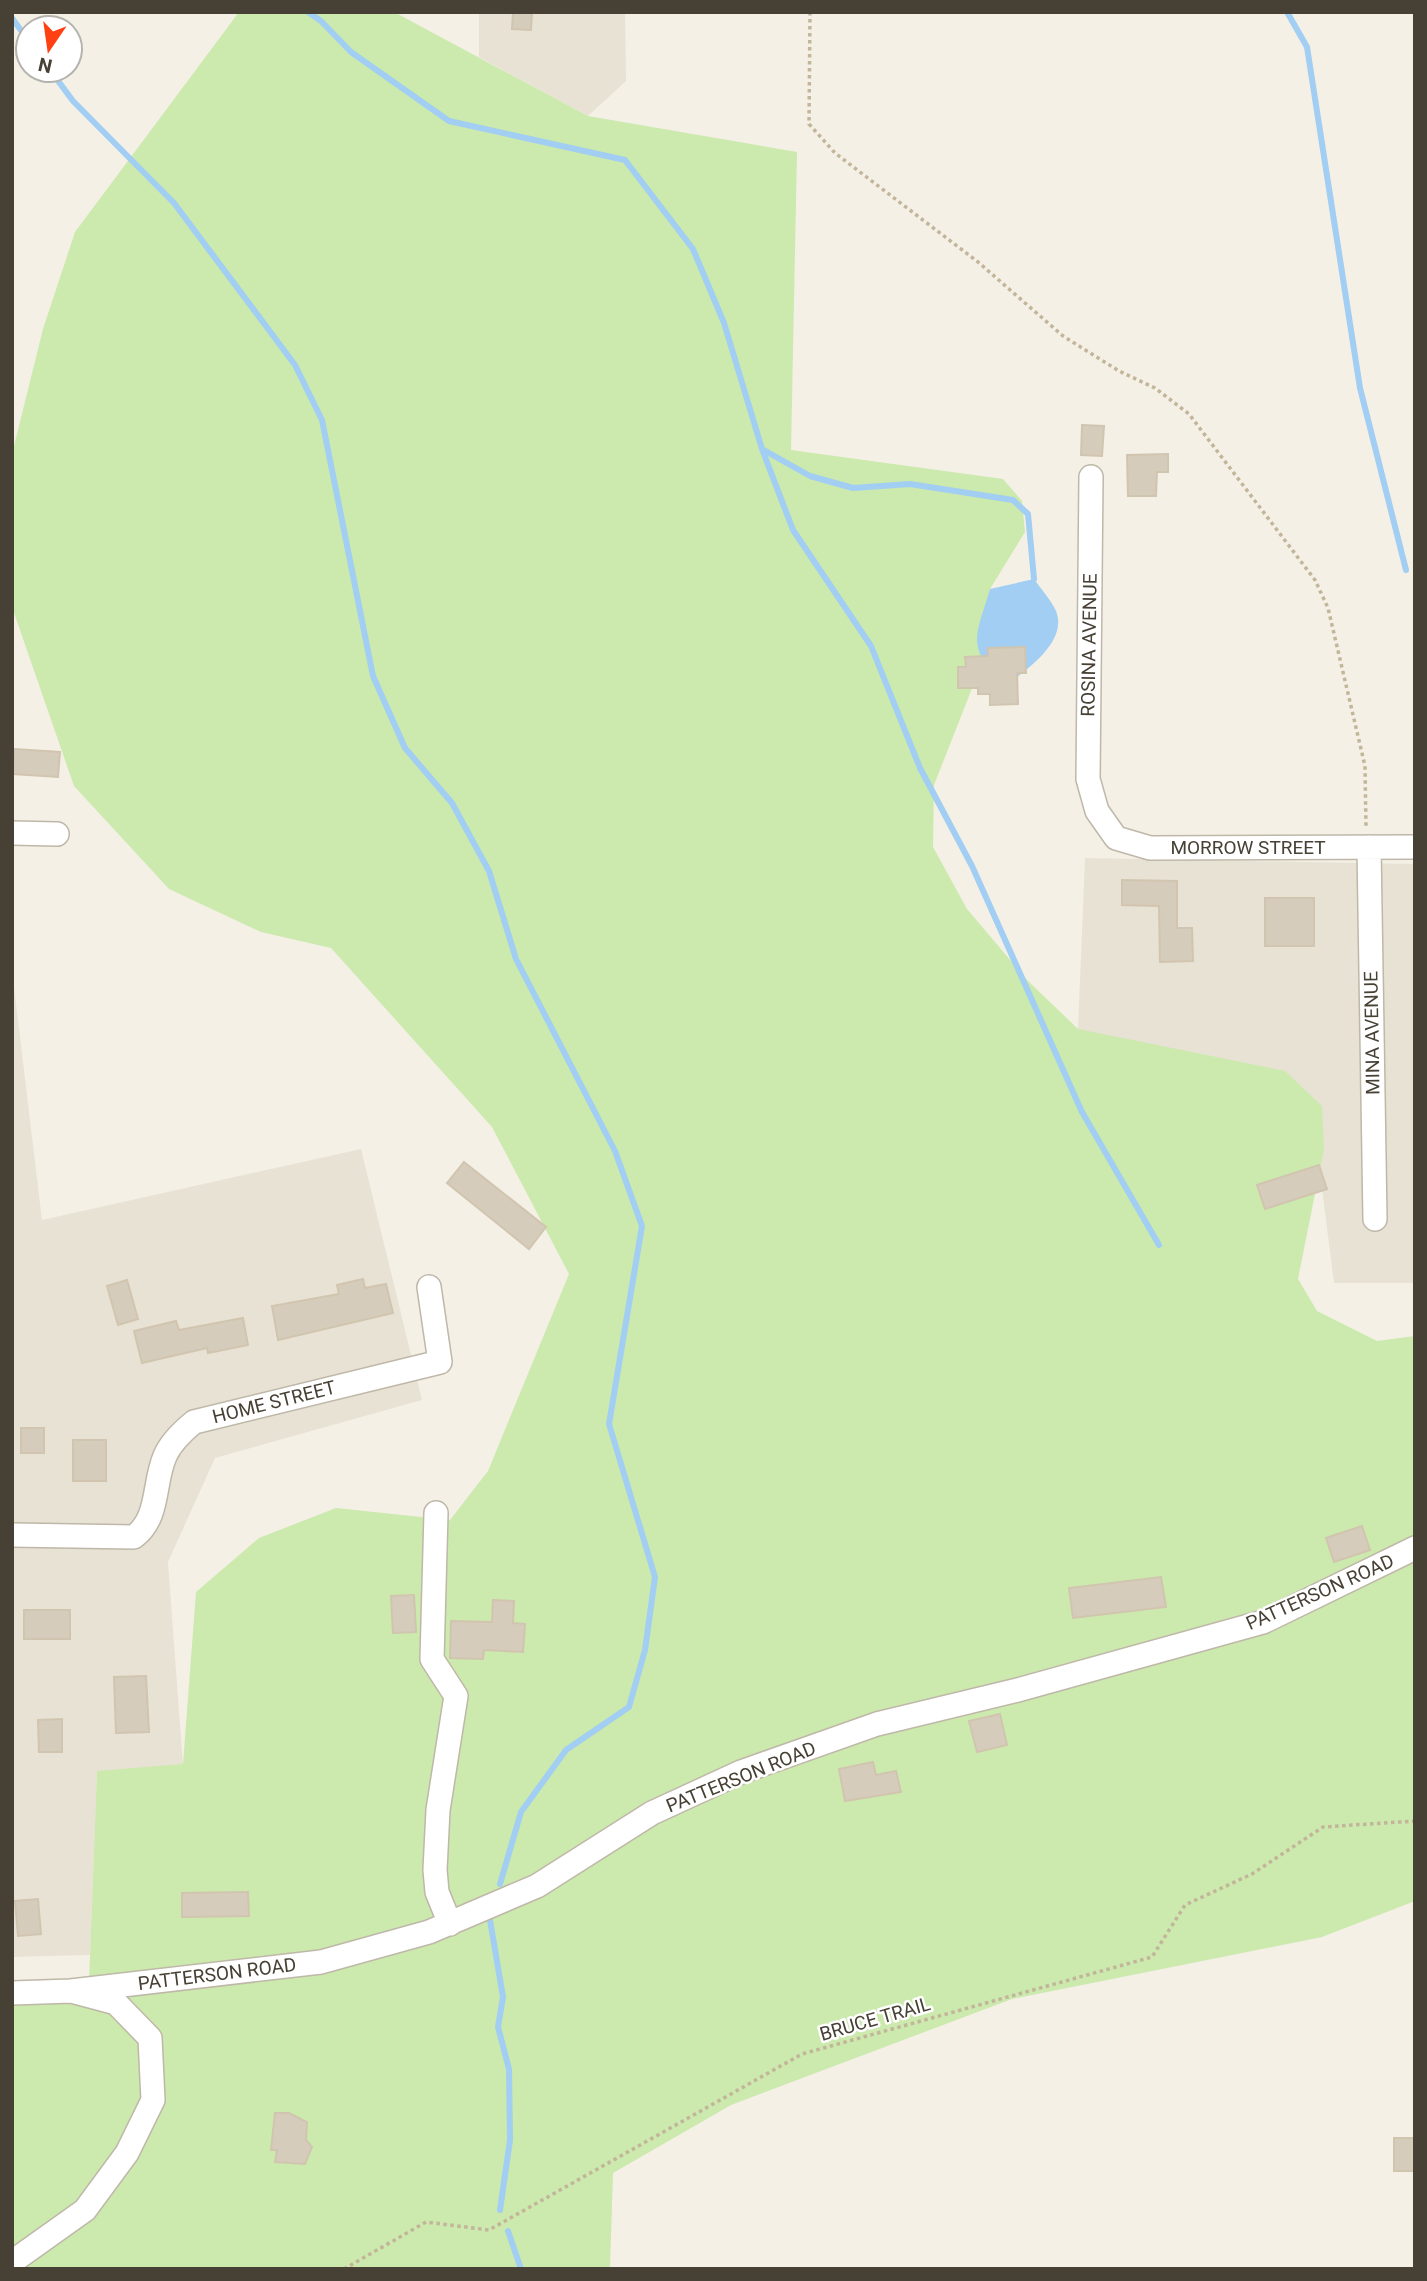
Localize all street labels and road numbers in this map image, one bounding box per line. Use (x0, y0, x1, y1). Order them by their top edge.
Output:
street label: ROSINA AVENUE (1076, 573, 1102, 717)
street label: MORROW STREET (1170, 836, 1326, 859)
street label: MINA AVENUE (1359, 971, 1385, 1095)
street label: HOME STREET (210, 1376, 338, 1428)
street label: PATTERSON ROAD (1243, 1549, 1397, 1635)
street label: PATTERSON ROAD (663, 1736, 819, 1818)
street label: PATTERSON ROAD (137, 1953, 297, 1995)
street label: BRUCE TRAIL (817, 1992, 933, 2046)

